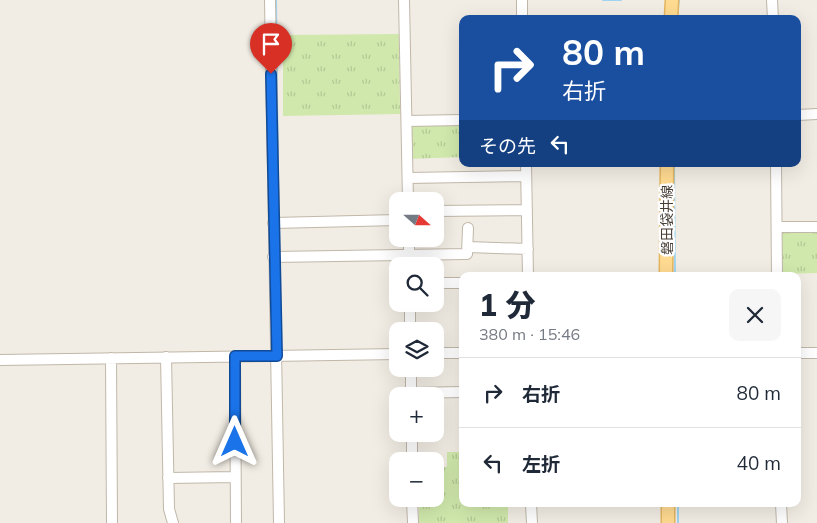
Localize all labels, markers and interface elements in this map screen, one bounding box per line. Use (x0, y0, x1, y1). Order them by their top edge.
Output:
pin (250, 23, 292, 74)
icon: arrive (257, 30, 285, 58)
text: 80 m (562, 30, 645, 74)
icon: right (479, 35, 544, 100)
text: 右折 (562, 77, 606, 105)
icon: left (546, 130, 574, 158)
text: その先 (479, 134, 536, 158)
street label: 磐田袋井線 (658, 185, 676, 255)
north arrow (389, 192, 444, 248)
map controls (389, 192, 444, 507)
button: search (389, 257, 444, 312)
text: 1 分 (479, 286, 535, 324)
button: close (729, 289, 781, 341)
button: layers (389, 322, 444, 377)
text: 380 m · 15:46 (479, 324, 580, 344)
icon: right (479, 379, 507, 407)
text: 80 m (737, 381, 781, 405)
text: 右折 (522, 382, 560, 406)
button: + (389, 387, 444, 442)
position arrow (208, 415, 260, 467)
icon: left (479, 449, 507, 477)
text: 40 m (737, 451, 781, 475)
button: − (389, 452, 444, 507)
text: 左折 (522, 452, 560, 476)

